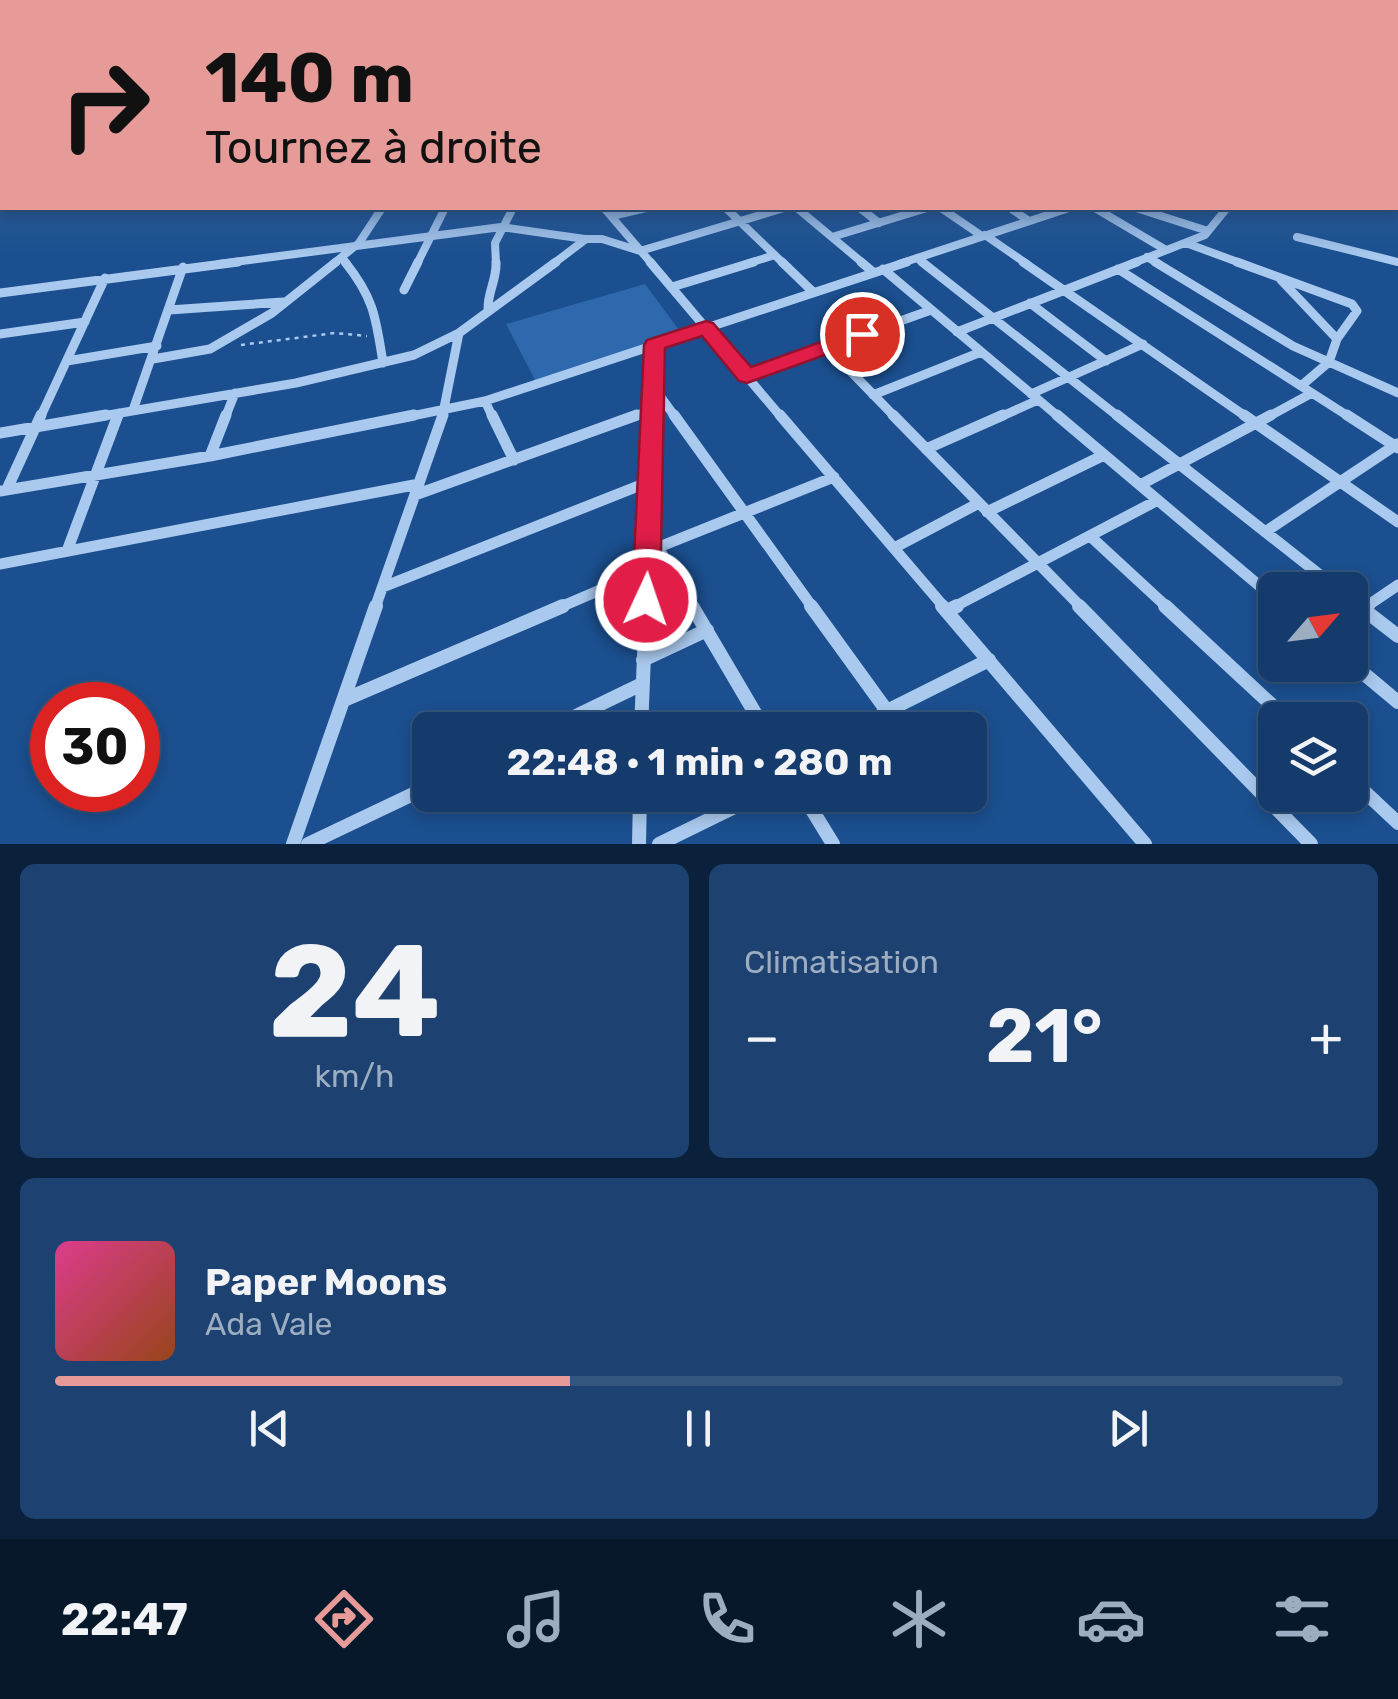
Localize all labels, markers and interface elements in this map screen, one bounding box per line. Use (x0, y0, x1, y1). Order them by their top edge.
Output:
text: 140 m (205, 37, 414, 120)
icon: right (40, 40, 170, 170)
text: Tournez à droite (205, 121, 542, 174)
pin (820, 292, 905, 377)
icon: arrive (835, 307, 890, 362)
position arrow (594, 548, 698, 652)
north arrow (1258, 572, 1368, 682)
map controls (1258, 572, 1368, 812)
speed limit sign: 30 (30, 682, 160, 812)
button: layers (1258, 702, 1368, 812)
text: 22:48 · 1 min · 280 m (507, 739, 892, 785)
text: 24 (268, 914, 441, 1069)
text: Climatisation (744, 943, 939, 981)
text: 21° (986, 992, 1103, 1081)
text: − (744, 1005, 780, 1070)
text: + (1309, 1005, 1343, 1070)
text: km/h (315, 1057, 394, 1095)
text: Paper Moons (205, 1259, 447, 1305)
text: Ada Vale (205, 1305, 332, 1343)
icon: previous (242, 1401, 297, 1456)
icon: pause (671, 1401, 726, 1456)
icon: next (1101, 1401, 1156, 1456)
icon: directions (309, 1584, 379, 1654)
icon: music (501, 1584, 571, 1654)
icon: phone (692, 1584, 762, 1654)
icon: climate (884, 1584, 954, 1654)
icon: car (1076, 1584, 1146, 1654)
icon: filters (1267, 1584, 1337, 1654)
text: 22:47 (61, 1593, 188, 1646)

